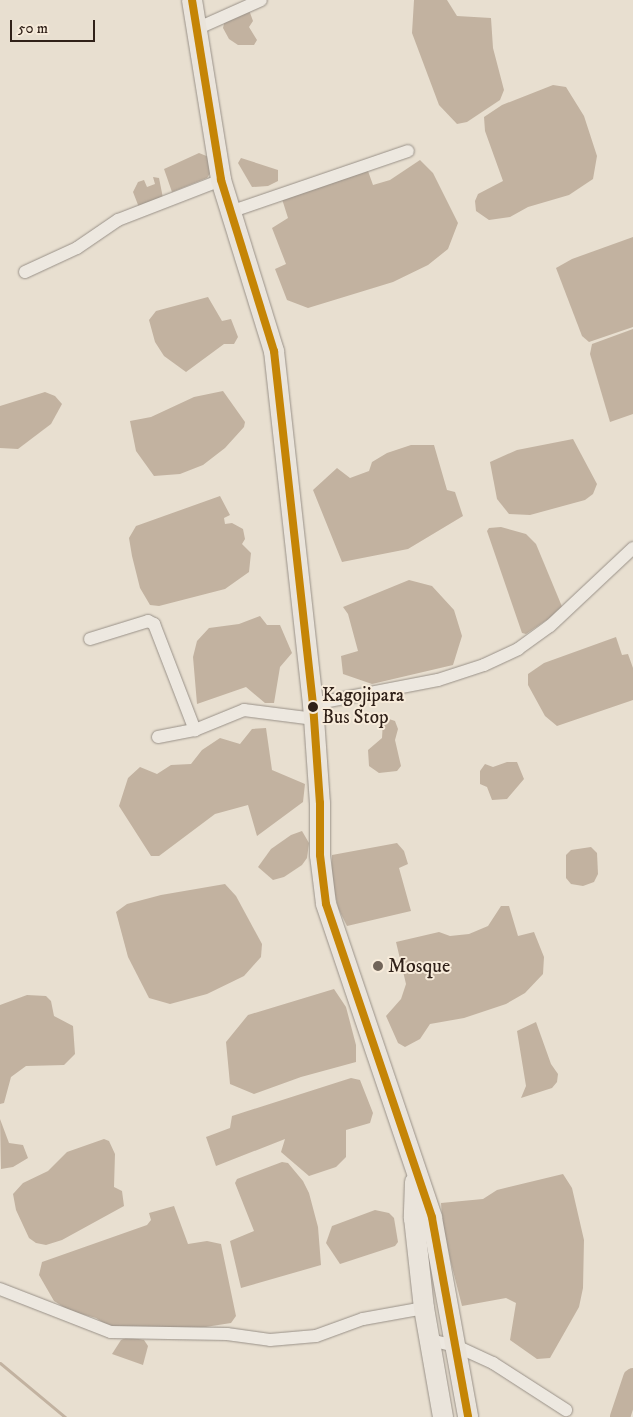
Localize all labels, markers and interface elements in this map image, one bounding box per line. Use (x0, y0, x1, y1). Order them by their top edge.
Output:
scale bar (12, 10, 98, 42)
text: 50 m (18, 19, 48, 38)
place label: Kagojipara Bus Stop (322, 685, 404, 729)
marker: Kagojipara Bus Stop (308, 702, 318, 712)
place label: Mosque (388, 954, 450, 978)
marker: Mosque (372, 960, 384, 972)

